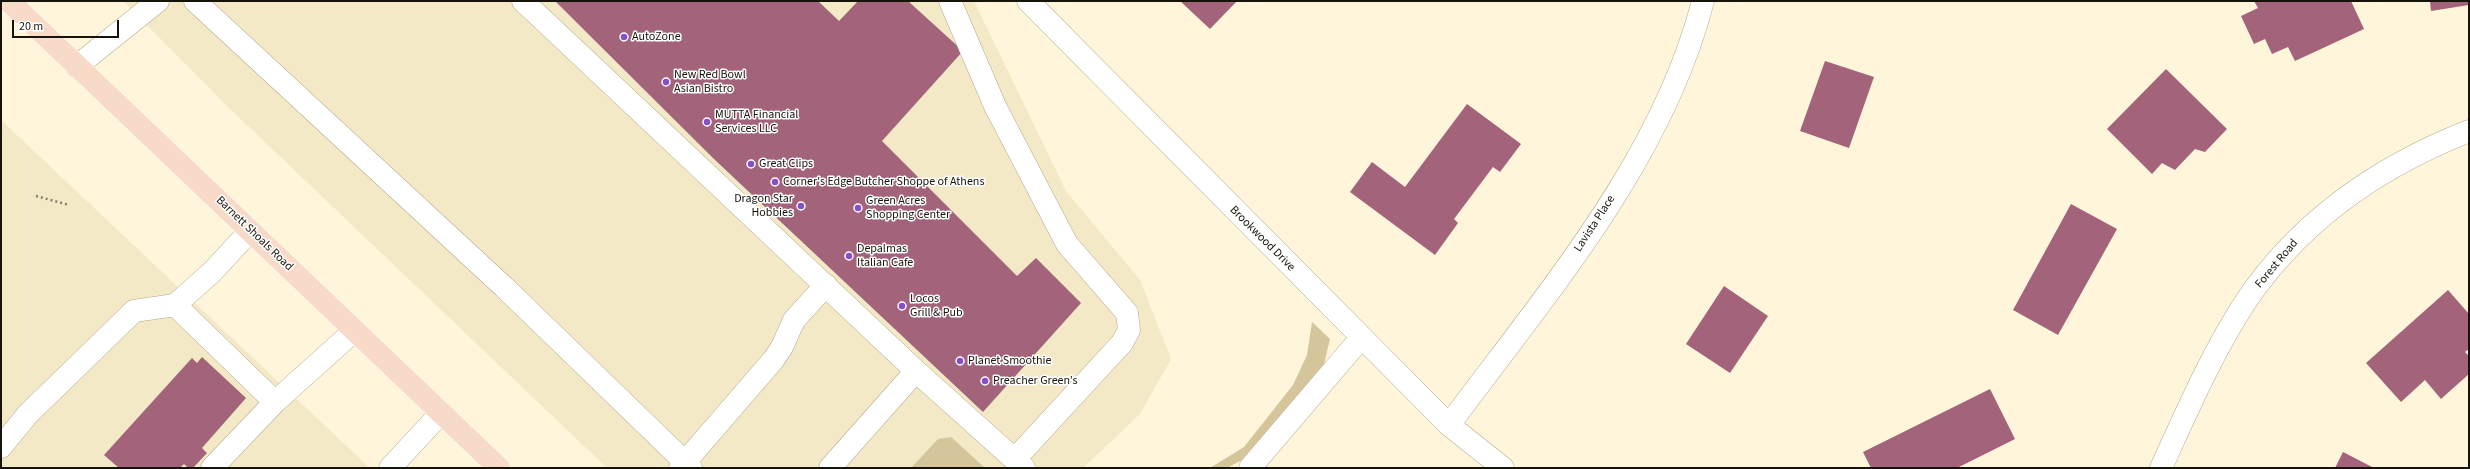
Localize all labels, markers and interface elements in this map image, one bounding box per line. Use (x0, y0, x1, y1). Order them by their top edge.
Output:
scale bar (14, 12, 121, 38)
text: 20 m (19, 18, 43, 35)
place label: AutoZone (632, 30, 681, 44)
marker: AutoZone (619, 32, 629, 42)
place label: New Red Bowl Asian Bistro (674, 68, 746, 96)
marker: New Red Bowl Asian Bistro (661, 77, 671, 87)
place label: MUTTA Financial Services LLC (715, 108, 798, 136)
marker: MUTTA Financial Services LLC (702, 117, 712, 127)
place label: Great Clips (759, 157, 813, 171)
marker: Great Clips (746, 159, 756, 169)
place label: Corner's Edge Butcher Shoppe of Athens (783, 175, 984, 189)
marker: Corner's Edge Butcher Shoppe of Athens (770, 177, 780, 187)
place label: Dragon Star Hobbies (734, 192, 793, 220)
street label: Lavista Place (1571, 193, 1619, 255)
street label: Barnett Shoals Road (212, 194, 296, 274)
place label: Green Acres Shopping Center (866, 194, 950, 222)
marker: Dragon Star Hobbies (796, 201, 806, 211)
marker: Green Acres Shopping Center (853, 203, 863, 213)
street label: Brookwood Drive (1226, 203, 1298, 275)
street label: Forest Road (2252, 237, 2302, 291)
place label: Depalmas Italian Cafe (857, 242, 913, 270)
marker: Depalmas Italian Cafe (844, 251, 854, 261)
place label: Locos Grill & Pub (910, 292, 963, 320)
marker: Locos Grill & Pub (897, 301, 907, 311)
place label: Planet Smoothie (968, 354, 1051, 368)
marker: Planet Smoothie (955, 356, 965, 366)
place label: Preacher Green’s (993, 374, 1077, 388)
marker: Preacher Green’s (980, 376, 990, 386)

